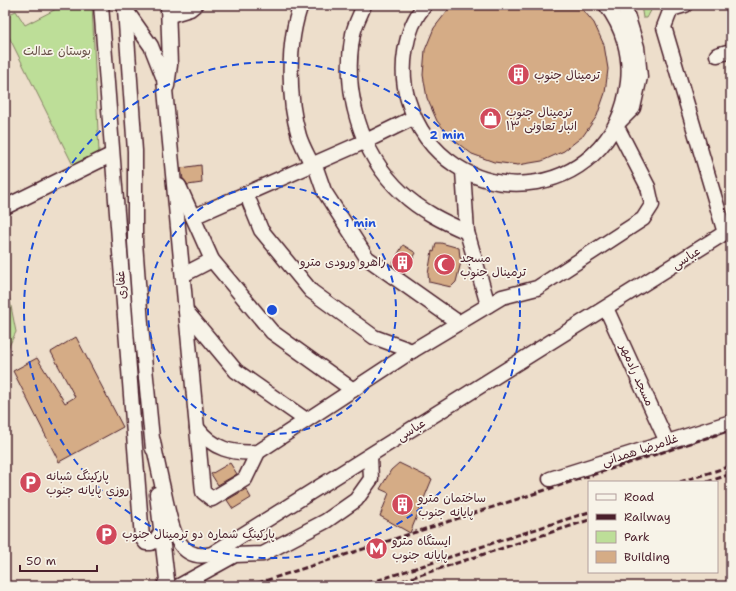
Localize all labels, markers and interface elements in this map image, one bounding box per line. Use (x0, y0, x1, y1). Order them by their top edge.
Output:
park label: بوستان عدالت (23, 43, 91, 59)
building icon: ترمینال جنوب (506, 62, 532, 88)
place label: ترمینال جنوب (534, 67, 600, 83)
place label: ترمینال جنوب انبار تعاونی ۱۳ (506, 104, 577, 134)
shop icon: ترمینال جنوب انبار تعاونی ۱۳ (477, 106, 503, 132)
text: 2 min (430, 127, 465, 143)
text: 1 min (344, 215, 376, 231)
street label: عباسی (669, 243, 703, 273)
building icon: راهرو ورودی مترو (389, 249, 415, 275)
place label: مسجد ترمینال جنوب (460, 250, 526, 280)
mosque icon: مسجد ترمینال جنوب (432, 252, 458, 278)
place label: راهرو ورودی مترو (299, 254, 386, 270)
street label: غفاری (112, 270, 130, 300)
centre of rings (265, 303, 279, 317)
street label: مسجد رادمهر (616, 340, 658, 409)
street label: عباسی (394, 415, 428, 445)
street label: غلامرضا همدانی (600, 430, 680, 470)
place label: پارکینگ شبانه روزی پایانه جنوب (46, 468, 129, 498)
parking icon: پارکینگ شبانه روزی پایانه جنوب (18, 470, 44, 496)
legend (588, 481, 718, 573)
text: Road (624, 489, 655, 505)
place label: ساختمان مترو پایانه جنوب (417, 490, 486, 520)
building icon: ساختمان مترو پایانه جنوب (390, 492, 416, 518)
text: Railway (624, 509, 671, 525)
parking icon: پارکینگ شماره دو ترمینال جنوب (93, 521, 119, 547)
place label: پارکینگ شماره دو ترمینال جنوب (122, 526, 275, 542)
text: Park (624, 529, 650, 545)
place label: ایستگاه مترو پایانه جنوب (391, 533, 451, 563)
metro station icon: ایستگاه مترو پایانه جنوب (364, 535, 390, 561)
scale bar (20, 547, 97, 573)
text: Building (624, 549, 670, 565)
text: 50 m (26, 553, 56, 569)

